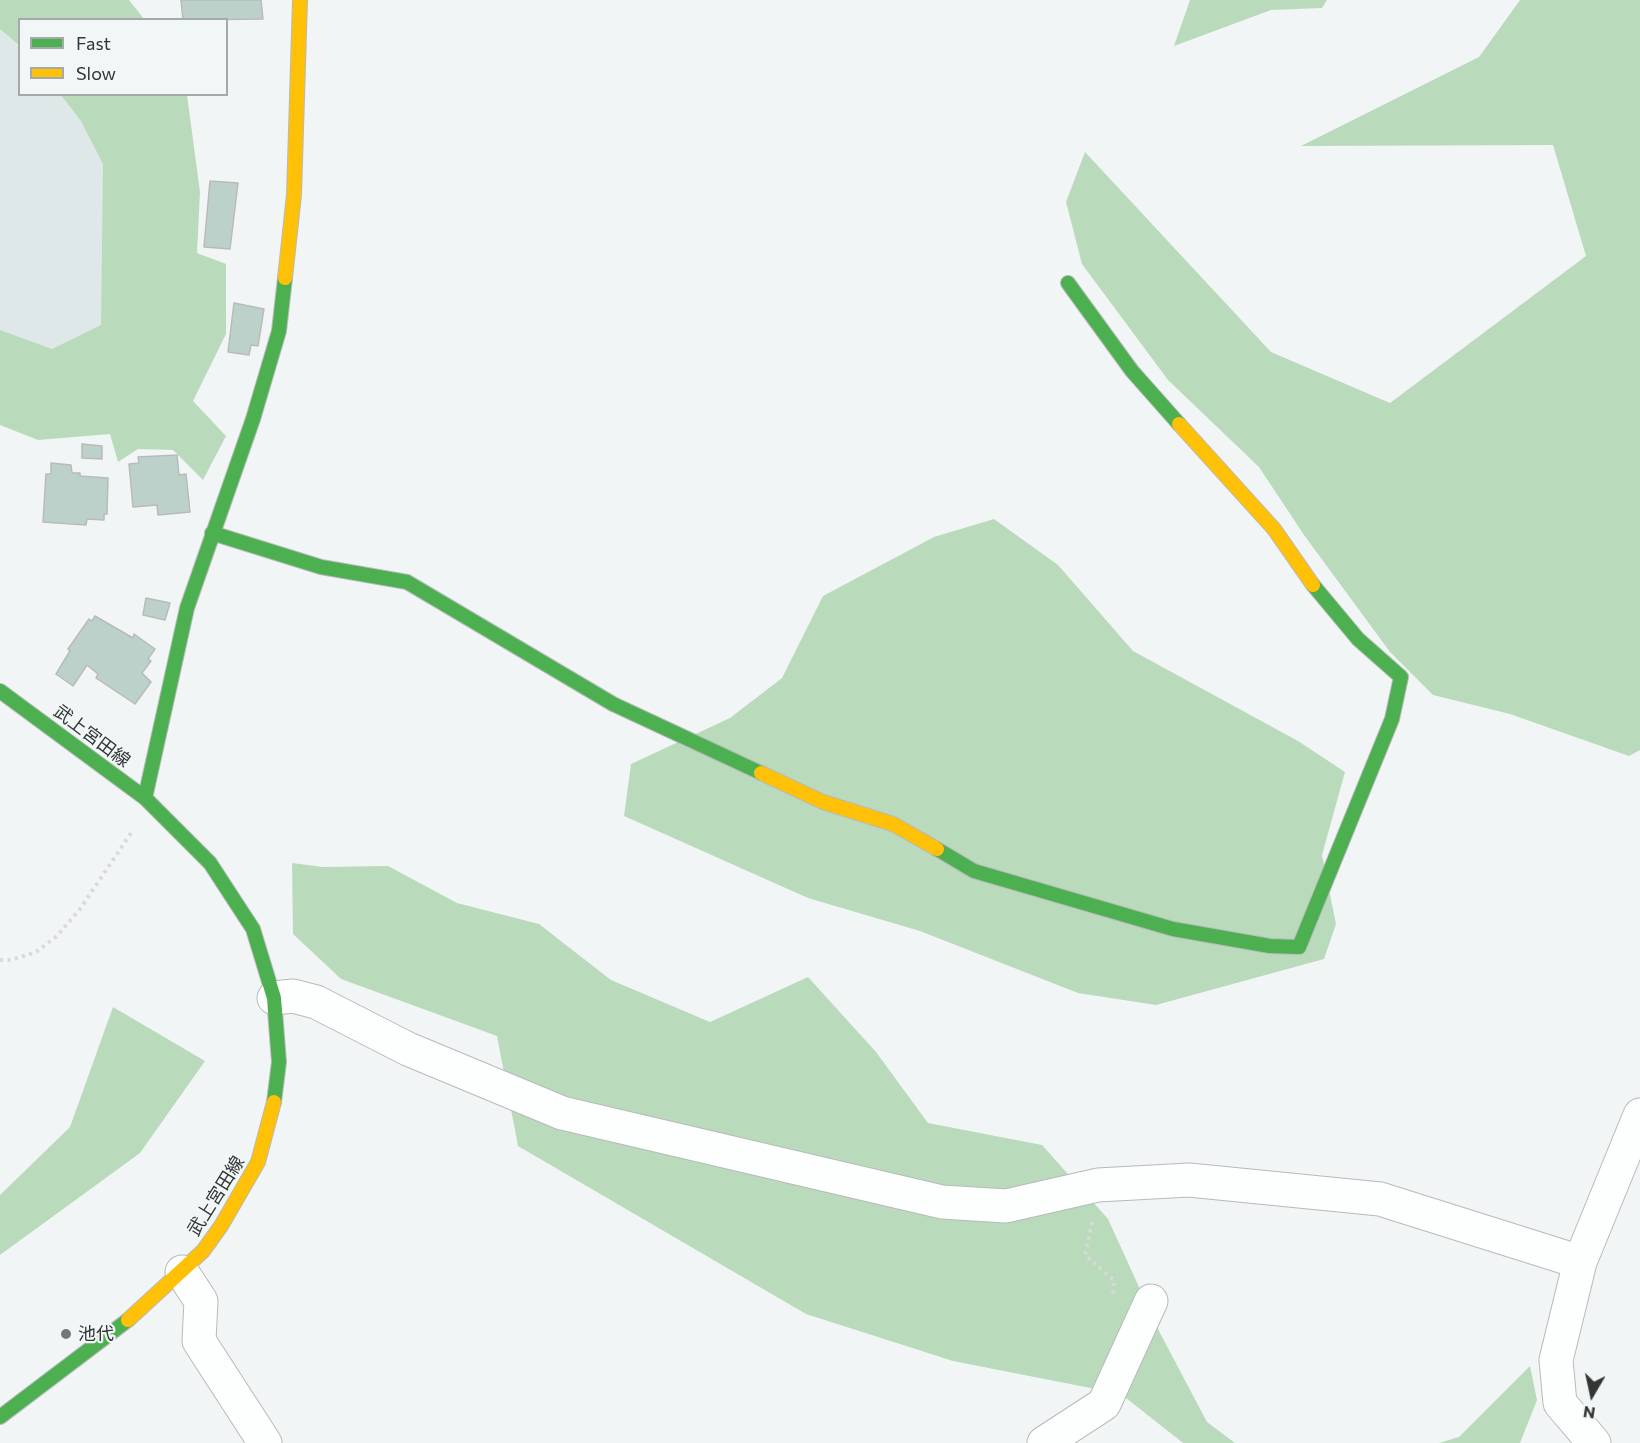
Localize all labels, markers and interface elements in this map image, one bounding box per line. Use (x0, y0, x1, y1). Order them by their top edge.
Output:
legend (18, 18, 228, 96)
text: Fast (76, 32, 111, 54)
text: Slow (76, 62, 116, 84)
street label: 武上宮田線 (50, 700, 134, 772)
street label: 武上宮田線 (183, 1152, 249, 1240)
place label: 池代 (78, 1323, 114, 1345)
marker: 池代 (59, 1327, 73, 1341)
north arrow (1562, 1365, 1622, 1425)
text: N (1582, 1403, 1597, 1424)

